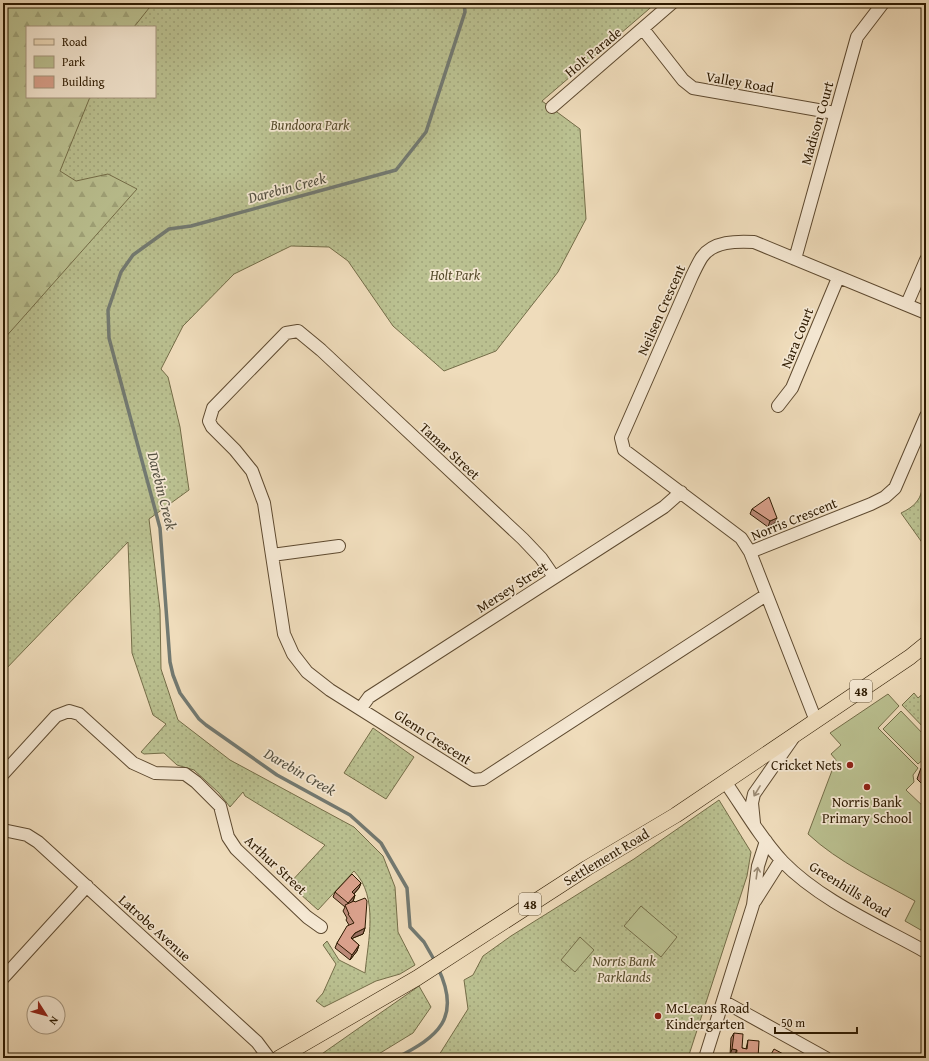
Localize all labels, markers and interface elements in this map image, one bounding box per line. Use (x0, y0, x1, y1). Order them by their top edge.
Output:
street label: Holt Parade (560, 22, 626, 82)
legend (26, 26, 156, 98)
text: Road (62, 33, 88, 50)
text: Park (62, 53, 86, 70)
street label: Valley Road (704, 66, 776, 98)
text: Building (62, 73, 105, 90)
street label: Madison Court (796, 79, 839, 167)
park label: Bundoora Park (269, 115, 350, 135)
water label: Darebin Creek (245, 167, 328, 208)
street label: Neilsen Crescent (632, 261, 690, 359)
park label: Holt Park (429, 265, 481, 285)
street label: Nara Court (776, 304, 818, 371)
street label: Tamar Street (415, 418, 485, 484)
water label: Darebin Creek (142, 449, 182, 532)
street label: Norris Crescent (748, 493, 840, 545)
street label: Mersey Street (472, 556, 552, 618)
road number: 48 (850, 680, 872, 702)
street label: Glenn Crescent (390, 705, 476, 769)
water label: Darebin Creek (260, 742, 340, 801)
place label: Cricket Nets (771, 755, 842, 775)
marker: Cricket Nets (845, 760, 855, 770)
marker: Norris Bank Primary School (862, 782, 872, 792)
one-way arrow (752, 785, 760, 797)
place label: Norris Bank Primary School (822, 792, 912, 828)
street label: Settlement Road (559, 823, 653, 891)
street label: Arthur Street (240, 831, 312, 899)
street label: Greenhills Road (806, 856, 895, 922)
one-way arrow (753, 867, 761, 880)
street label: Latrobe Avenue (114, 890, 196, 966)
road number: 48 (519, 893, 541, 915)
park label: Norris Bank Parklands (592, 951, 656, 987)
north arrow (26, 995, 66, 1035)
place label: McLeans Road Kindergarten (666, 998, 750, 1034)
scale bar (775, 1009, 857, 1035)
marker: McLeans Road Kindergarten (653, 1011, 663, 1021)
text: N (45, 1013, 63, 1029)
text: 50 m (781, 1014, 805, 1031)

